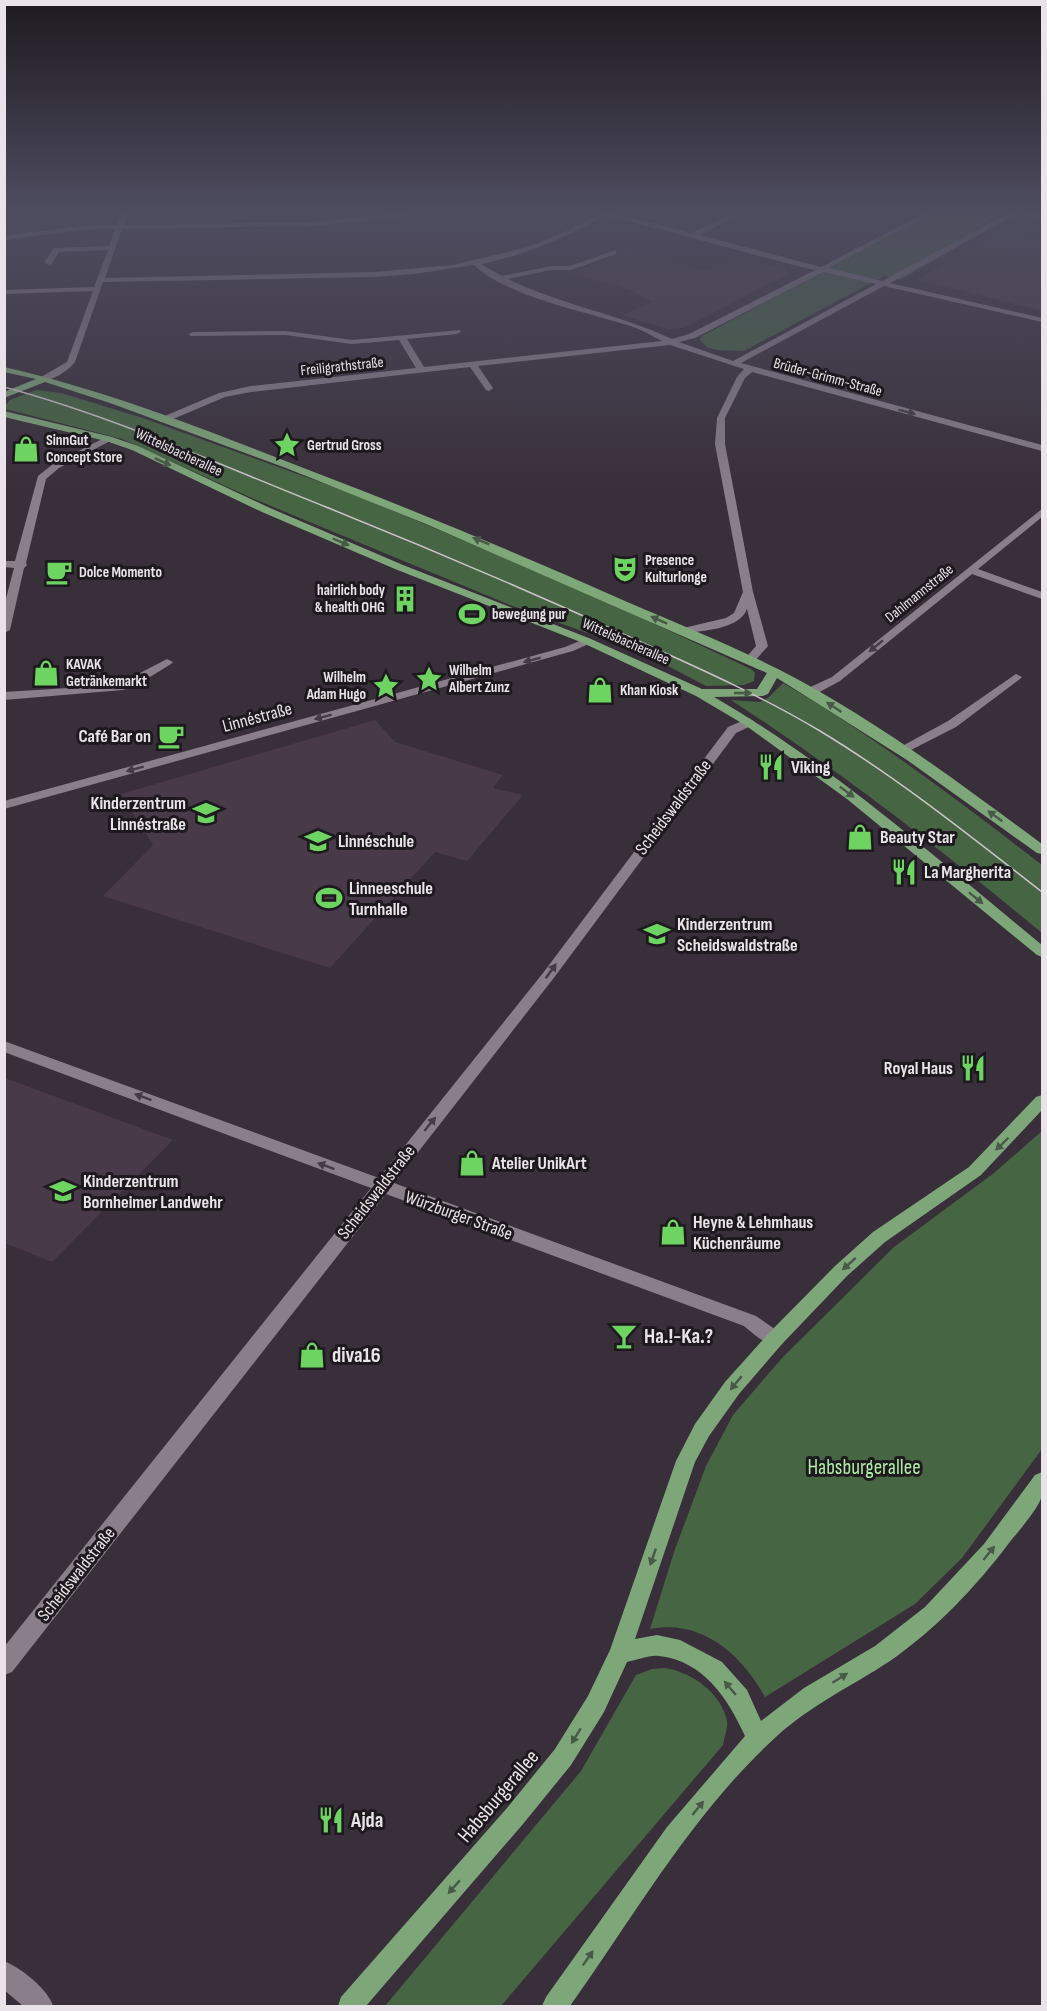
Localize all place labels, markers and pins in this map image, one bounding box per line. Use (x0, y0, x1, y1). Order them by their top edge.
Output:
place icon: Gertrud Gross (272, 430, 302, 460)
place label: SinnGut Concept Store (46, 431, 122, 467)
shop icon: SinnGut Concept Store (11, 434, 41, 464)
place label: Gertrud Gross (307, 436, 382, 455)
place label: Presence Kulturlonge (645, 551, 707, 587)
theatre icon: Presence Kulturlonge (610, 554, 640, 584)
cafe icon: Dolce Momento (44, 557, 74, 587)
place label: Dolce Momento (79, 563, 162, 582)
place label: hairlich body & health OHG (315, 581, 386, 617)
building icon: hairlich body & health OHG (390, 584, 420, 614)
sports icon: bewegung pur (457, 599, 487, 629)
place label: bewegung pur (492, 605, 566, 624)
place label: KAVAK Getränkemarkt (66, 655, 147, 691)
shop icon: KAVAK Getränkemarkt (31, 658, 61, 688)
place label: Wilhelm Albert Zunz (448, 661, 510, 697)
place icon: Wilhelm Albert Zunz (414, 664, 444, 694)
place label: Wilhelm Adam Hugo (306, 668, 366, 704)
place icon: Wilhelm Adam Hugo (371, 671, 401, 701)
shop icon: Khan Kiosk (585, 675, 615, 705)
place label: Khan Kiosk (620, 681, 679, 700)
cafe icon: Café Bar on (156, 721, 186, 751)
place label: Café Bar on (79, 726, 151, 747)
restaurant icon: Viking (756, 752, 786, 782)
place label: Viking (791, 757, 831, 778)
place label: Kinderzentrum Linnéstraße (91, 793, 186, 835)
school or university icon: Kinderzentrum Linnéstraße (191, 798, 221, 828)
shop icon: Beauty Star (845, 822, 875, 852)
school or university icon: Linnéschule (303, 826, 333, 856)
place label: Beauty Star (880, 827, 955, 848)
place label: Linnéschule (338, 831, 414, 852)
restaurant icon: La Margherita (889, 857, 919, 887)
place label: La Margherita (924, 862, 1011, 883)
place label: Linneeschule Turnhalle (349, 878, 433, 920)
sports icon: Linneeschule Turnhalle (314, 883, 344, 913)
place label: Kinderzentrum Scheidswaldstraße (677, 914, 798, 956)
school or university icon: Kinderzentrum Scheidswaldstraße (642, 919, 672, 949)
restaurant icon: Royal Haus (958, 1053, 988, 1083)
place label: Royal Haus (884, 1058, 953, 1079)
shop icon: Atelier UnikArt (457, 1148, 487, 1178)
place label: Atelier UnikArt (491, 1153, 587, 1174)
place label: Kinderzentrum Bornheimer Landwehr (83, 1171, 223, 1213)
school or university icon: Kinderzentrum Bornheimer Landwehr (48, 1176, 78, 1206)
place label: Heyne & Lehmhaus Küchenräume (693, 1212, 813, 1254)
shop icon: Heyne & Lehmhaus Küchenräume (658, 1217, 688, 1247)
bar icon: Ha.!-Ka.? (609, 1321, 639, 1351)
place label: Ha.!-Ka.? (644, 1324, 713, 1349)
shop icon: diva16 (297, 1340, 327, 1370)
place label: diva16 (332, 1343, 381, 1368)
restaurant icon: Ajda (316, 1805, 346, 1835)
place label: Ajda (350, 1808, 383, 1833)

